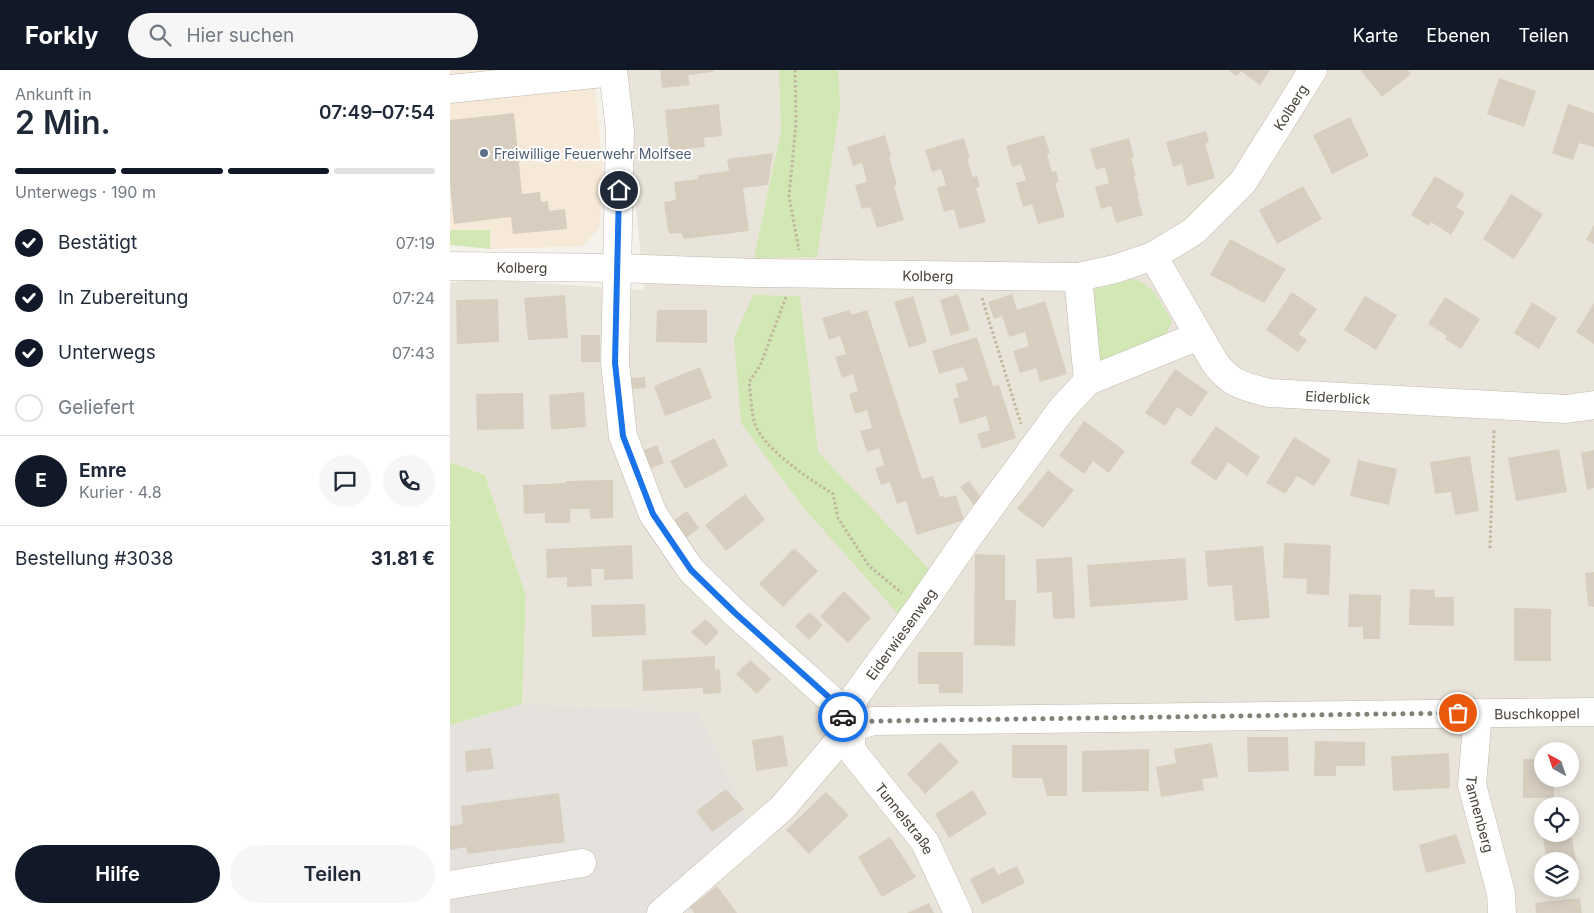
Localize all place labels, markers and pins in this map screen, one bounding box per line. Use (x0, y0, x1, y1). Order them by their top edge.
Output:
place label: Freiwillige Feuerwehr Molfsee (494, 145, 692, 162)
marker: Freiwillige Feuerwehr Molfsee (478, 147, 490, 159)
pin (598, 169, 640, 211)
pin (1437, 692, 1479, 734)

